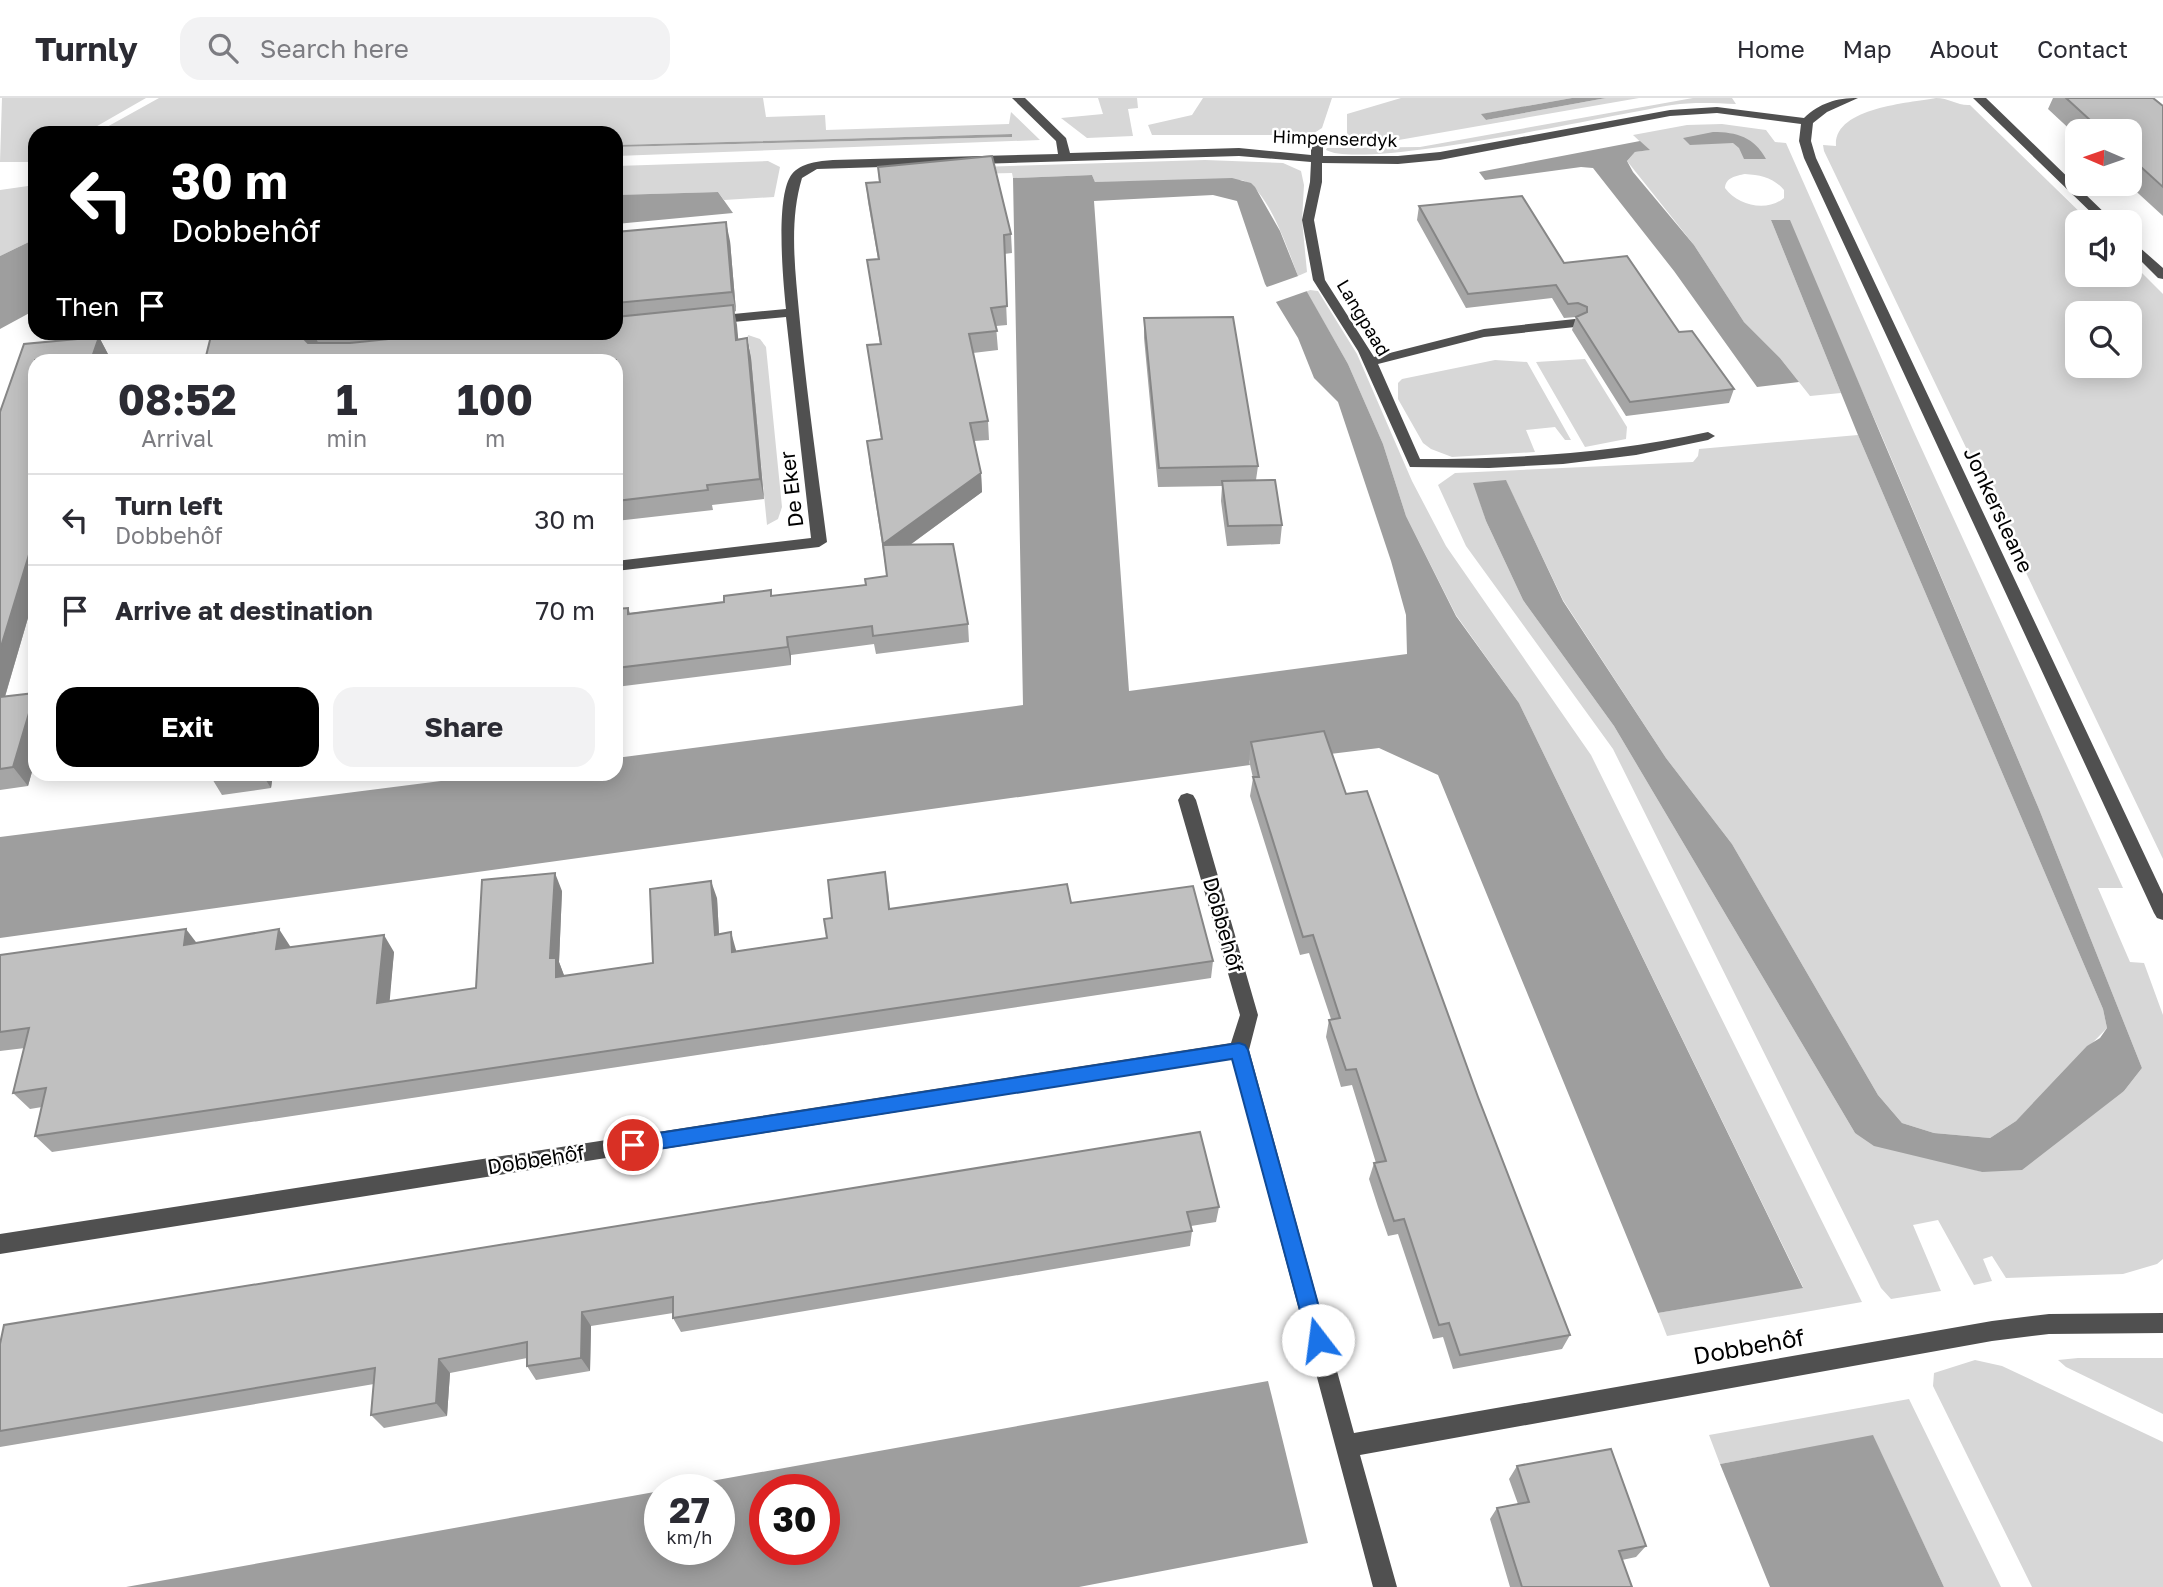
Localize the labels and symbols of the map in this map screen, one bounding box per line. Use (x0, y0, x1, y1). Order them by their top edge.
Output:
north arrow (2065, 119, 2142, 196)
street label: Himpenserdyk (1272, 125, 1398, 151)
street label: Langpaad (1332, 275, 1395, 360)
street label: Jonkersleane (1958, 443, 2039, 577)
street label: De Eker (773, 449, 809, 529)
street label: Dobbehôf (1198, 874, 1250, 976)
pin (603, 1115, 663, 1175)
street label: Dobbehôf (485, 1138, 587, 1180)
position arrow (1281, 1303, 1355, 1377)
street label: Dobbehôf (1691, 1321, 1807, 1370)
speed limit sign: 30 (749, 1474, 840, 1565)

